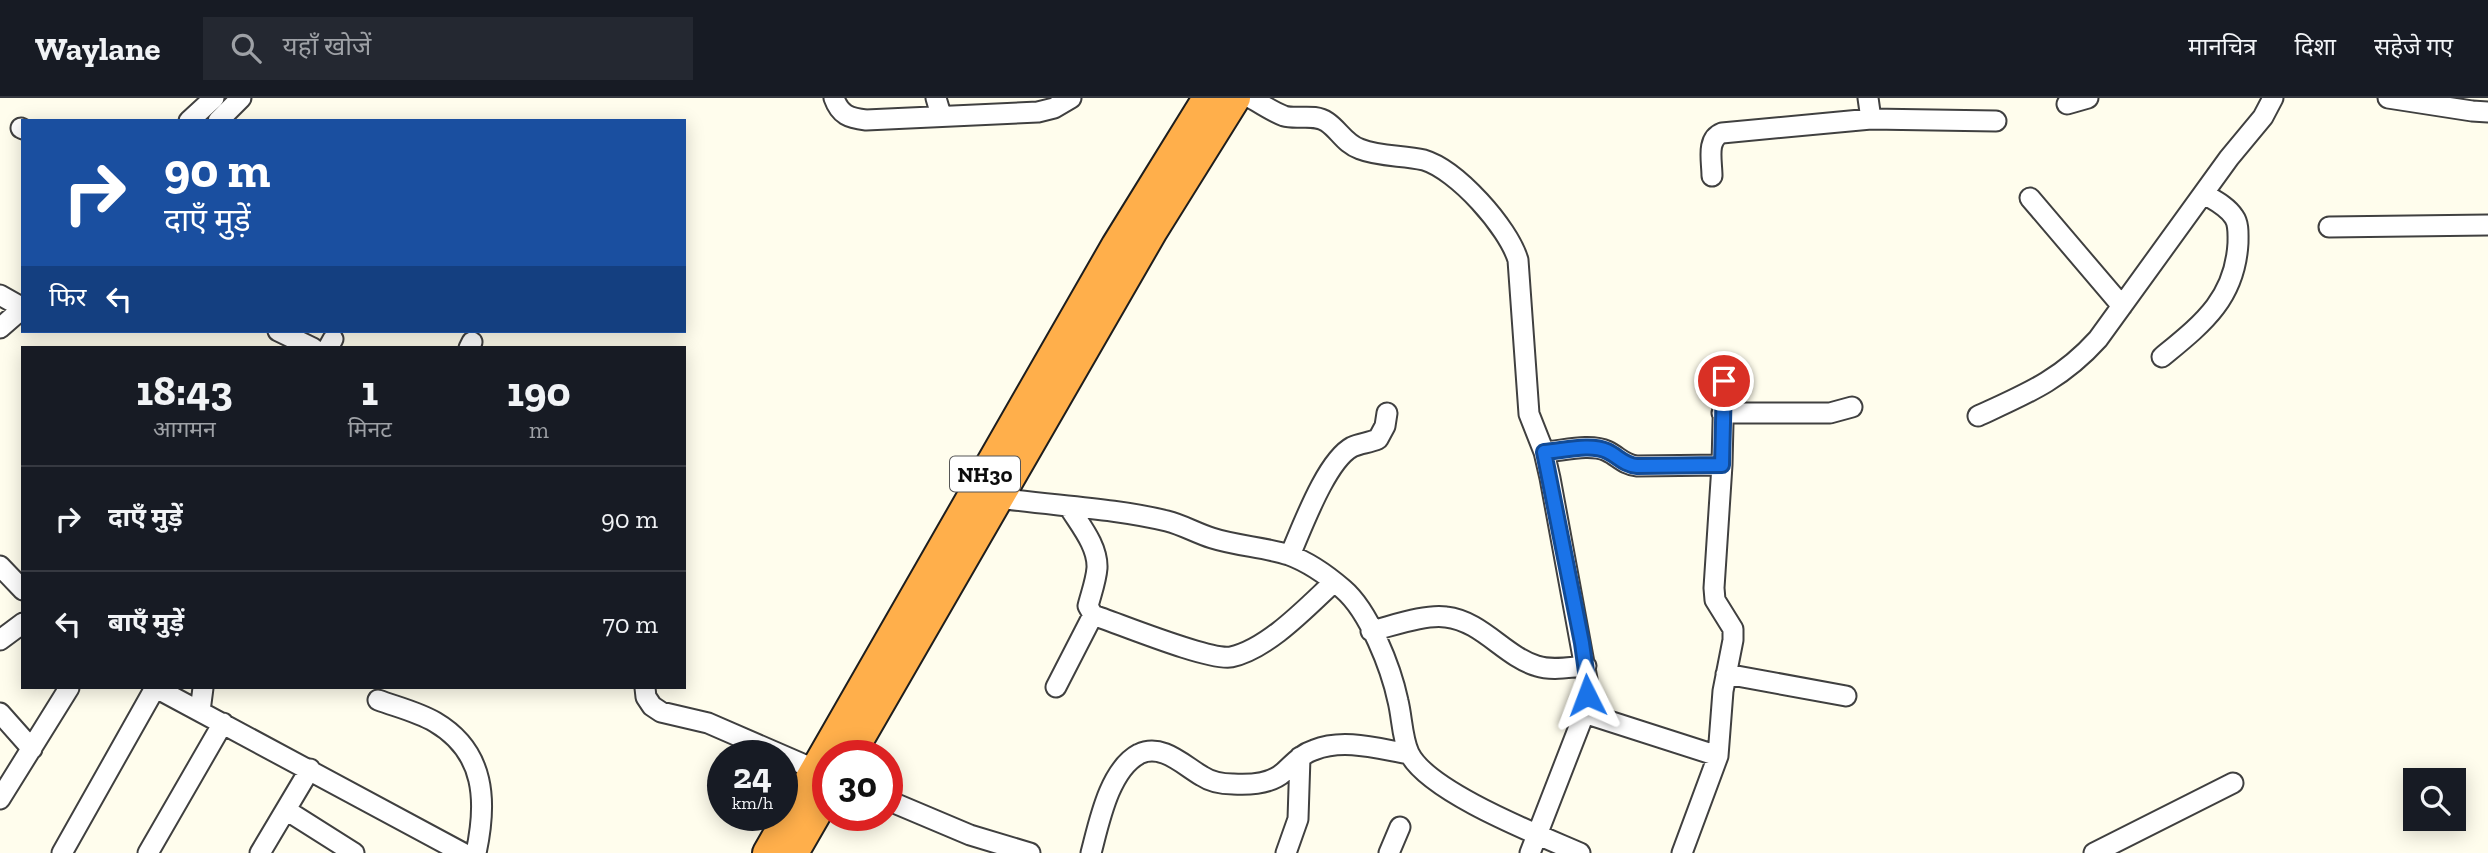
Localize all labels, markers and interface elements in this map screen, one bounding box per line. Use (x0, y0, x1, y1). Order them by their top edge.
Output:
search box (203, 17, 693, 80)
text: Waylane (35, 29, 161, 68)
icon: search (227, 29, 265, 67)
text: यहाँ खोजें (283, 30, 371, 62)
text: मानचित्र (2188, 32, 2256, 61)
text: दिशा (2294, 32, 2336, 61)
text: सहेजे गए (2374, 32, 2453, 61)
text: 90 m (164, 141, 271, 200)
icon: right (49, 147, 140, 238)
text: दाएँ मुड़ें (164, 201, 251, 239)
icon: left (100, 280, 138, 318)
text: फिर (49, 281, 86, 313)
pin (1694, 351, 1754, 411)
icon: arrive (1705, 362, 1743, 400)
text: 18:43 (136, 365, 233, 416)
text: 1 (361, 365, 378, 416)
text: 190 (507, 366, 571, 417)
text: आगमन (153, 415, 216, 443)
text: मिनट (348, 415, 392, 443)
text: m (529, 416, 549, 444)
road number: NH30 (950, 456, 1020, 492)
icon: right (49, 500, 87, 538)
text: दाएँ मुड़ें (108, 501, 183, 533)
text: 90 m (601, 503, 658, 535)
icon: left (49, 605, 87, 643)
text: बाएँ मुड़ें (108, 606, 184, 638)
text: 70 m (602, 608, 658, 640)
position arrow (1550, 658, 1624, 732)
speed limit sign: 30 (812, 740, 903, 831)
text: 24 (733, 755, 772, 797)
map controls (2403, 768, 2466, 831)
button: search (2403, 768, 2466, 831)
text: km/h (732, 792, 773, 814)

